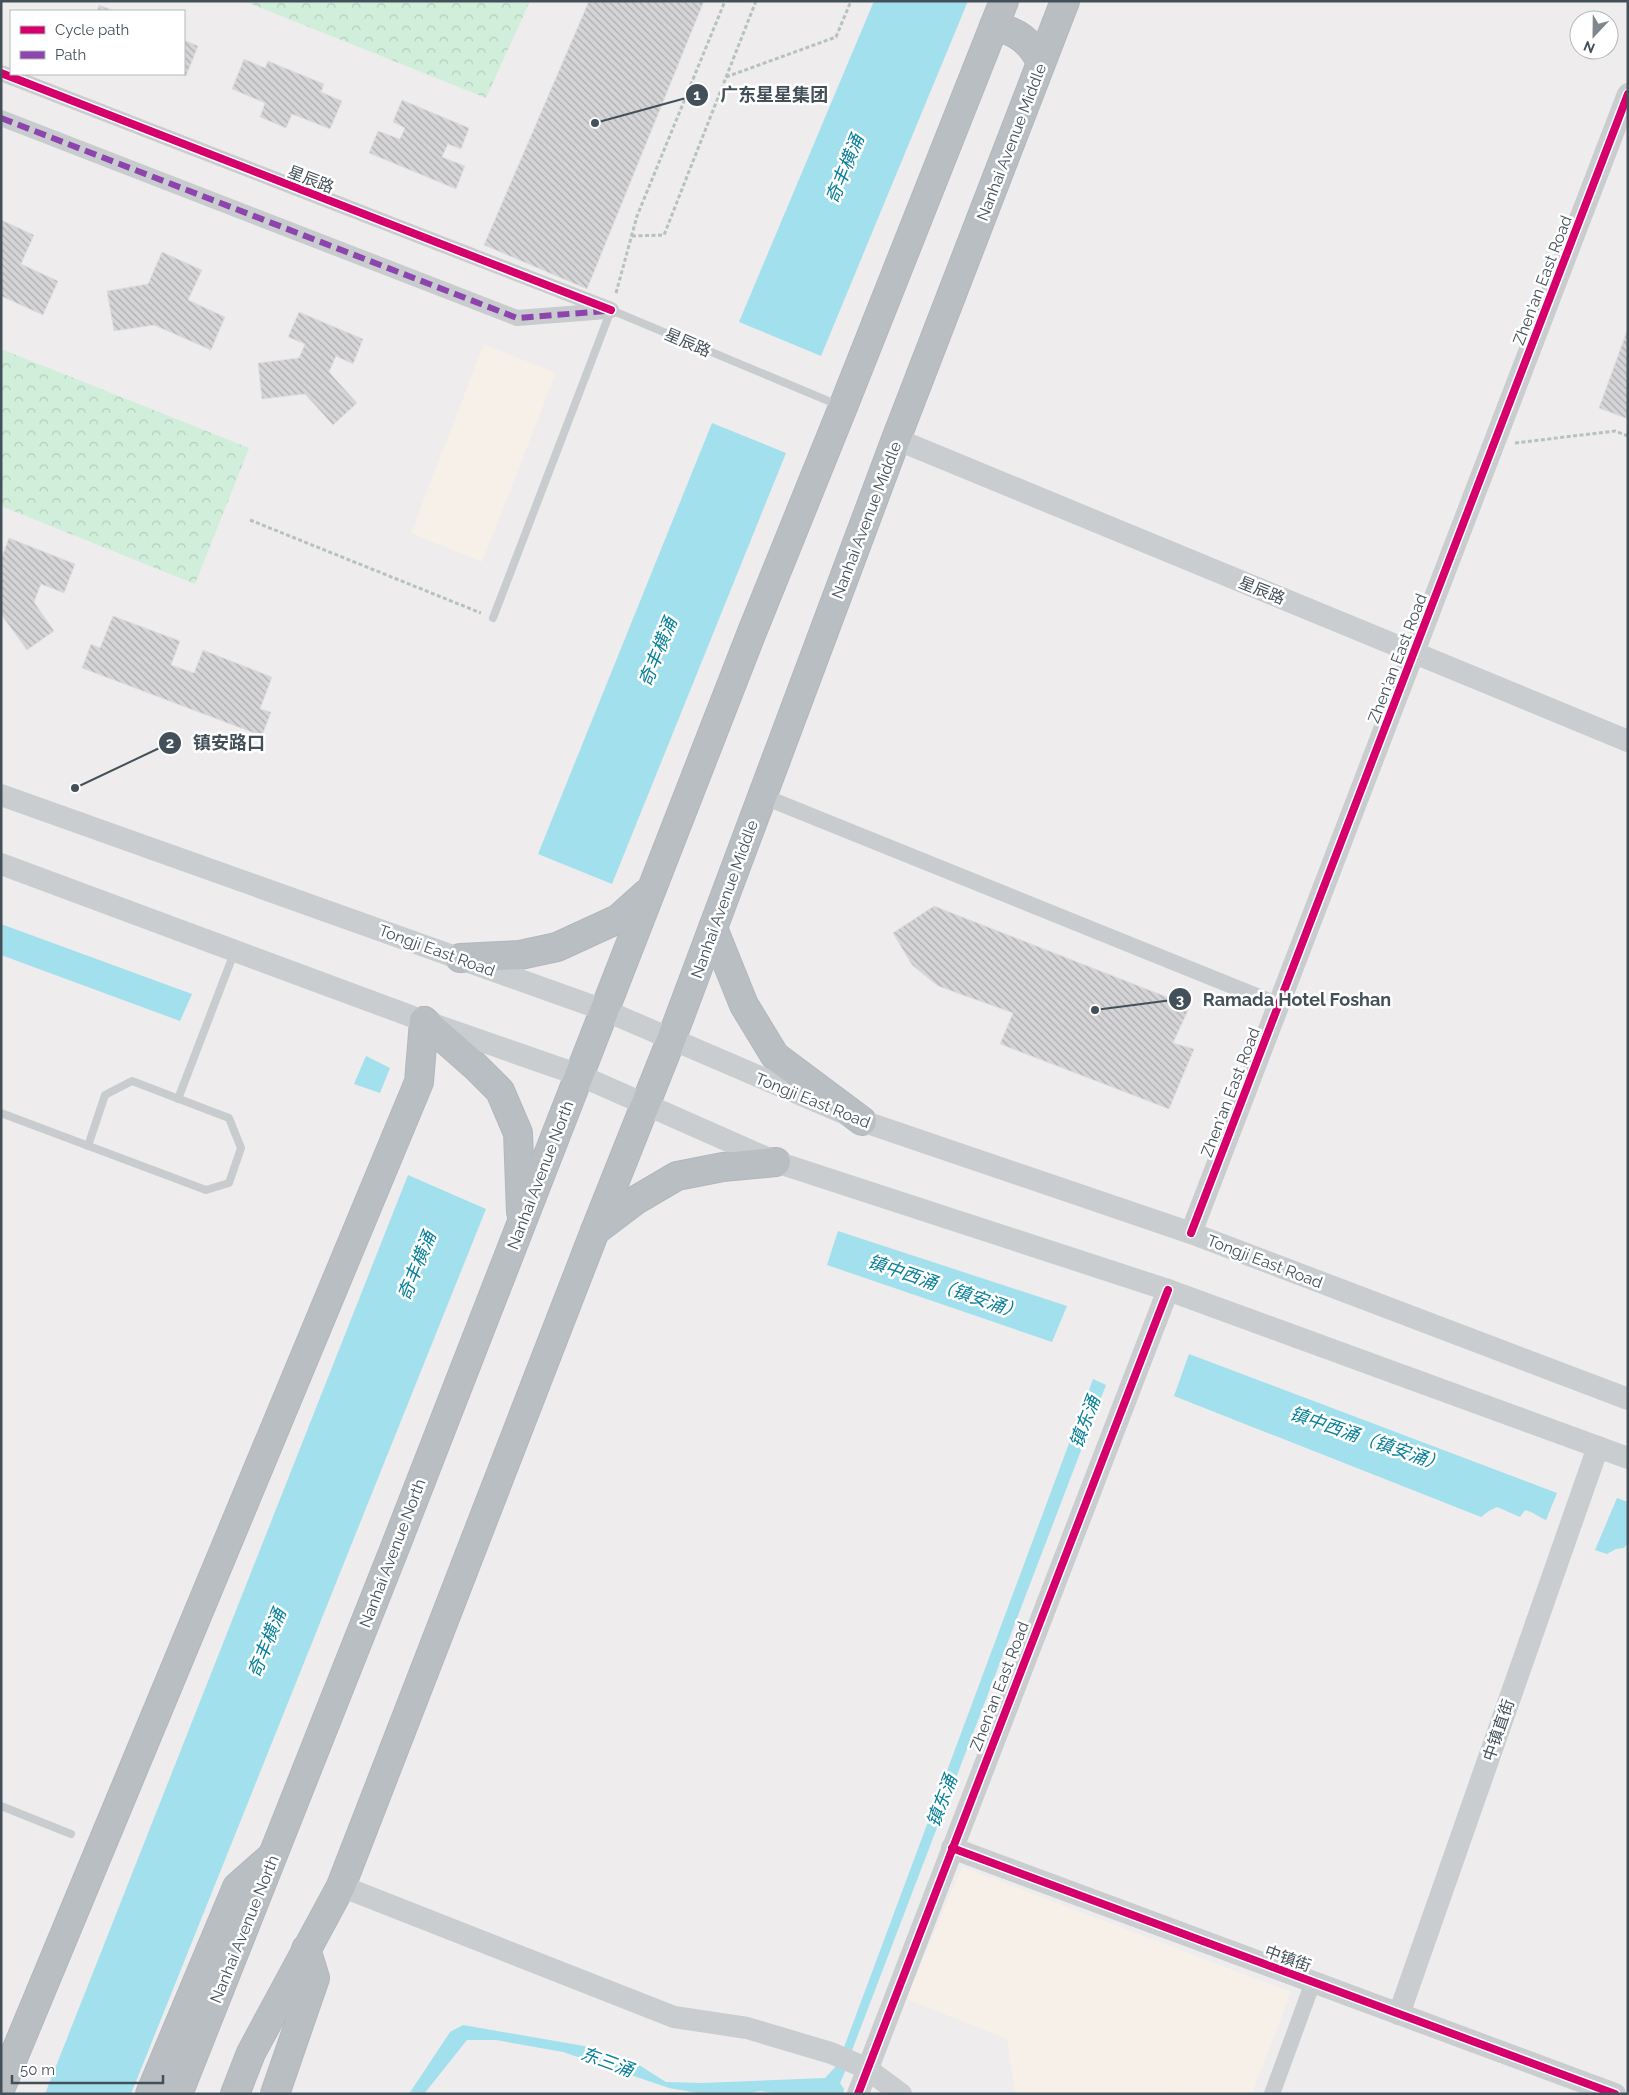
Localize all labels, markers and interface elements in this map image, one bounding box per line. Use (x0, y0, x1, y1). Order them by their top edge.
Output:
legend (10, 10, 185, 75)
north arrow (1569, 10, 1619, 60)
text: Cycle path (55, 21, 129, 39)
text: N (1581, 38, 1597, 56)
text: Path (55, 46, 86, 64)
street label: Nanhai Avenue Middle (973, 61, 1050, 223)
callout: 广东星星集团 (685, 78, 838, 111)
text: 广东星星集团 (720, 84, 828, 105)
text: 1 (693, 86, 701, 104)
water label: 奇丰横涌 (821, 130, 869, 206)
street label: 星辰路 (285, 162, 337, 197)
street label: Zhen'an East Road (1509, 213, 1576, 348)
street label: 星辰路 (662, 324, 714, 361)
street label: Nanhai Avenue Middle (828, 439, 905, 601)
street label: 星辰路 (1236, 573, 1288, 608)
street label: Zhen'an East Road (1364, 591, 1431, 726)
water label: 奇丰横涌 (634, 613, 682, 689)
callout: 镇安路口 (158, 726, 275, 759)
text: 镇安路口 (193, 732, 265, 753)
text: 2 (166, 734, 174, 752)
street label: Nanhai Avenue Middle (687, 818, 762, 981)
street label: Tongji East Road (376, 921, 498, 980)
callout: Ramada Hotel Foshan (1168, 983, 1402, 1016)
text: Ramada Hotel Foshan (1203, 989, 1391, 1010)
text: 3 (1176, 991, 1184, 1009)
street label: Zhen'an East Road (1197, 1025, 1264, 1160)
street label: Tongji East Road (753, 1069, 873, 1132)
street label: Nanhai Avenue North (503, 1098, 578, 1252)
water label: 奇丰横涌 (393, 1227, 441, 1303)
street label: Tongji East Road (1204, 1231, 1325, 1292)
water label: 镇中西涌（镇安涌） (865, 1250, 1025, 1323)
water label: 镇东涌 (1065, 1391, 1105, 1451)
water label: 镇中西涌（镇安涌） (1287, 1402, 1447, 1475)
street label: Nanhai Avenue North (355, 1476, 430, 1630)
water label: 奇丰横涌 (243, 1604, 291, 1680)
street label: Zhen'an East Road (966, 1619, 1033, 1754)
street label: 中镇直街 (1479, 1697, 1518, 1764)
water label: 镇东涌 (922, 1770, 962, 1830)
street label: Nanhai Avenue North (206, 1853, 283, 2006)
street label: 中镇街 (1262, 1941, 1314, 1976)
water label: 东三涌 (578, 2042, 638, 2081)
scale bar (12, 2052, 164, 2084)
text: 50 m (20, 2061, 55, 2079)

